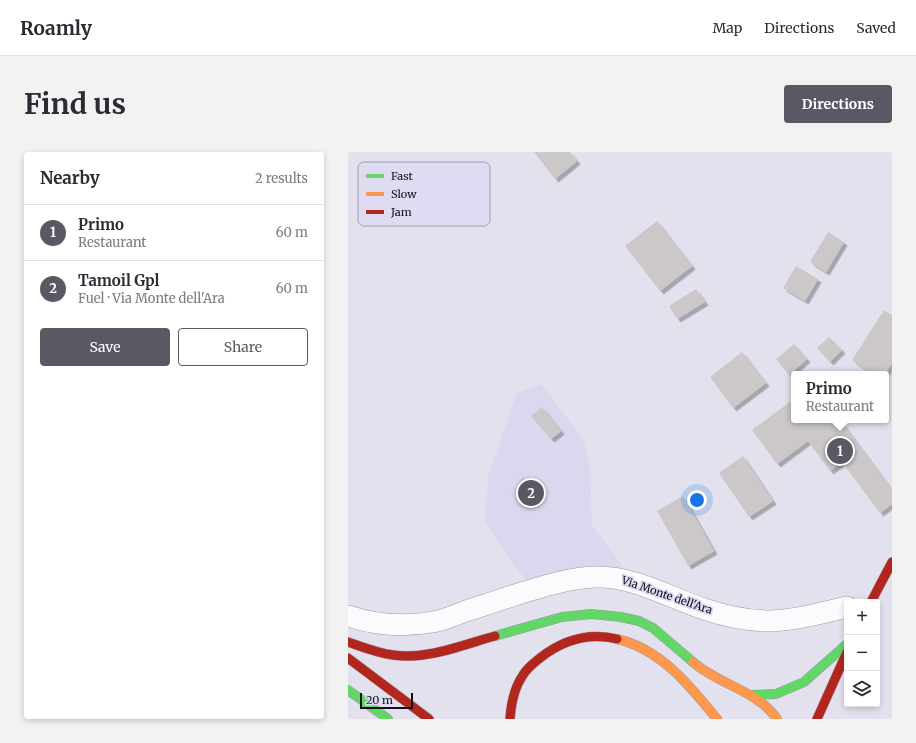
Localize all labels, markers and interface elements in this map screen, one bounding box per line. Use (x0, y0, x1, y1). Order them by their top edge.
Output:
text: Roamly (20, 16, 92, 40)
text: Map (712, 19, 742, 37)
text: Directions (764, 19, 834, 37)
text: Saved (856, 19, 896, 37)
button: Directions (784, 85, 892, 123)
text: Find us (24, 86, 126, 122)
legend (358, 162, 490, 226)
text: Nearby (40, 167, 100, 189)
text: Fast (391, 169, 414, 183)
text: 2 results (255, 170, 308, 187)
text: Slow (391, 187, 417, 201)
text: Jam (390, 205, 412, 219)
text: Primo (78, 215, 124, 234)
text: 1 (50, 224, 56, 241)
text: 60 m (276, 224, 308, 241)
text: Restaurant (78, 234, 146, 251)
text: Tamoil Gpl (78, 271, 159, 290)
text: 2 (49, 280, 57, 297)
text: 60 m (276, 280, 308, 297)
text: Fuel · Via Monte dell'Ara (78, 290, 225, 307)
button: Save (40, 328, 170, 366)
button: Share (178, 328, 308, 366)
popup (791, 371, 889, 423)
text: Primo (806, 379, 852, 398)
text: Restaurant (806, 398, 874, 415)
pin: 1 (827, 436, 853, 466)
pin: 2 (518, 478, 544, 508)
your location (687, 490, 707, 510)
street label: Via Monte dell'Ara (619, 573, 714, 617)
map controls (844, 599, 880, 707)
button: + (844, 599, 880, 635)
button: − (844, 635, 880, 671)
button: layers (844, 671, 880, 707)
scale bar (360, 691, 413, 710)
text: 20 m (366, 693, 393, 707)

